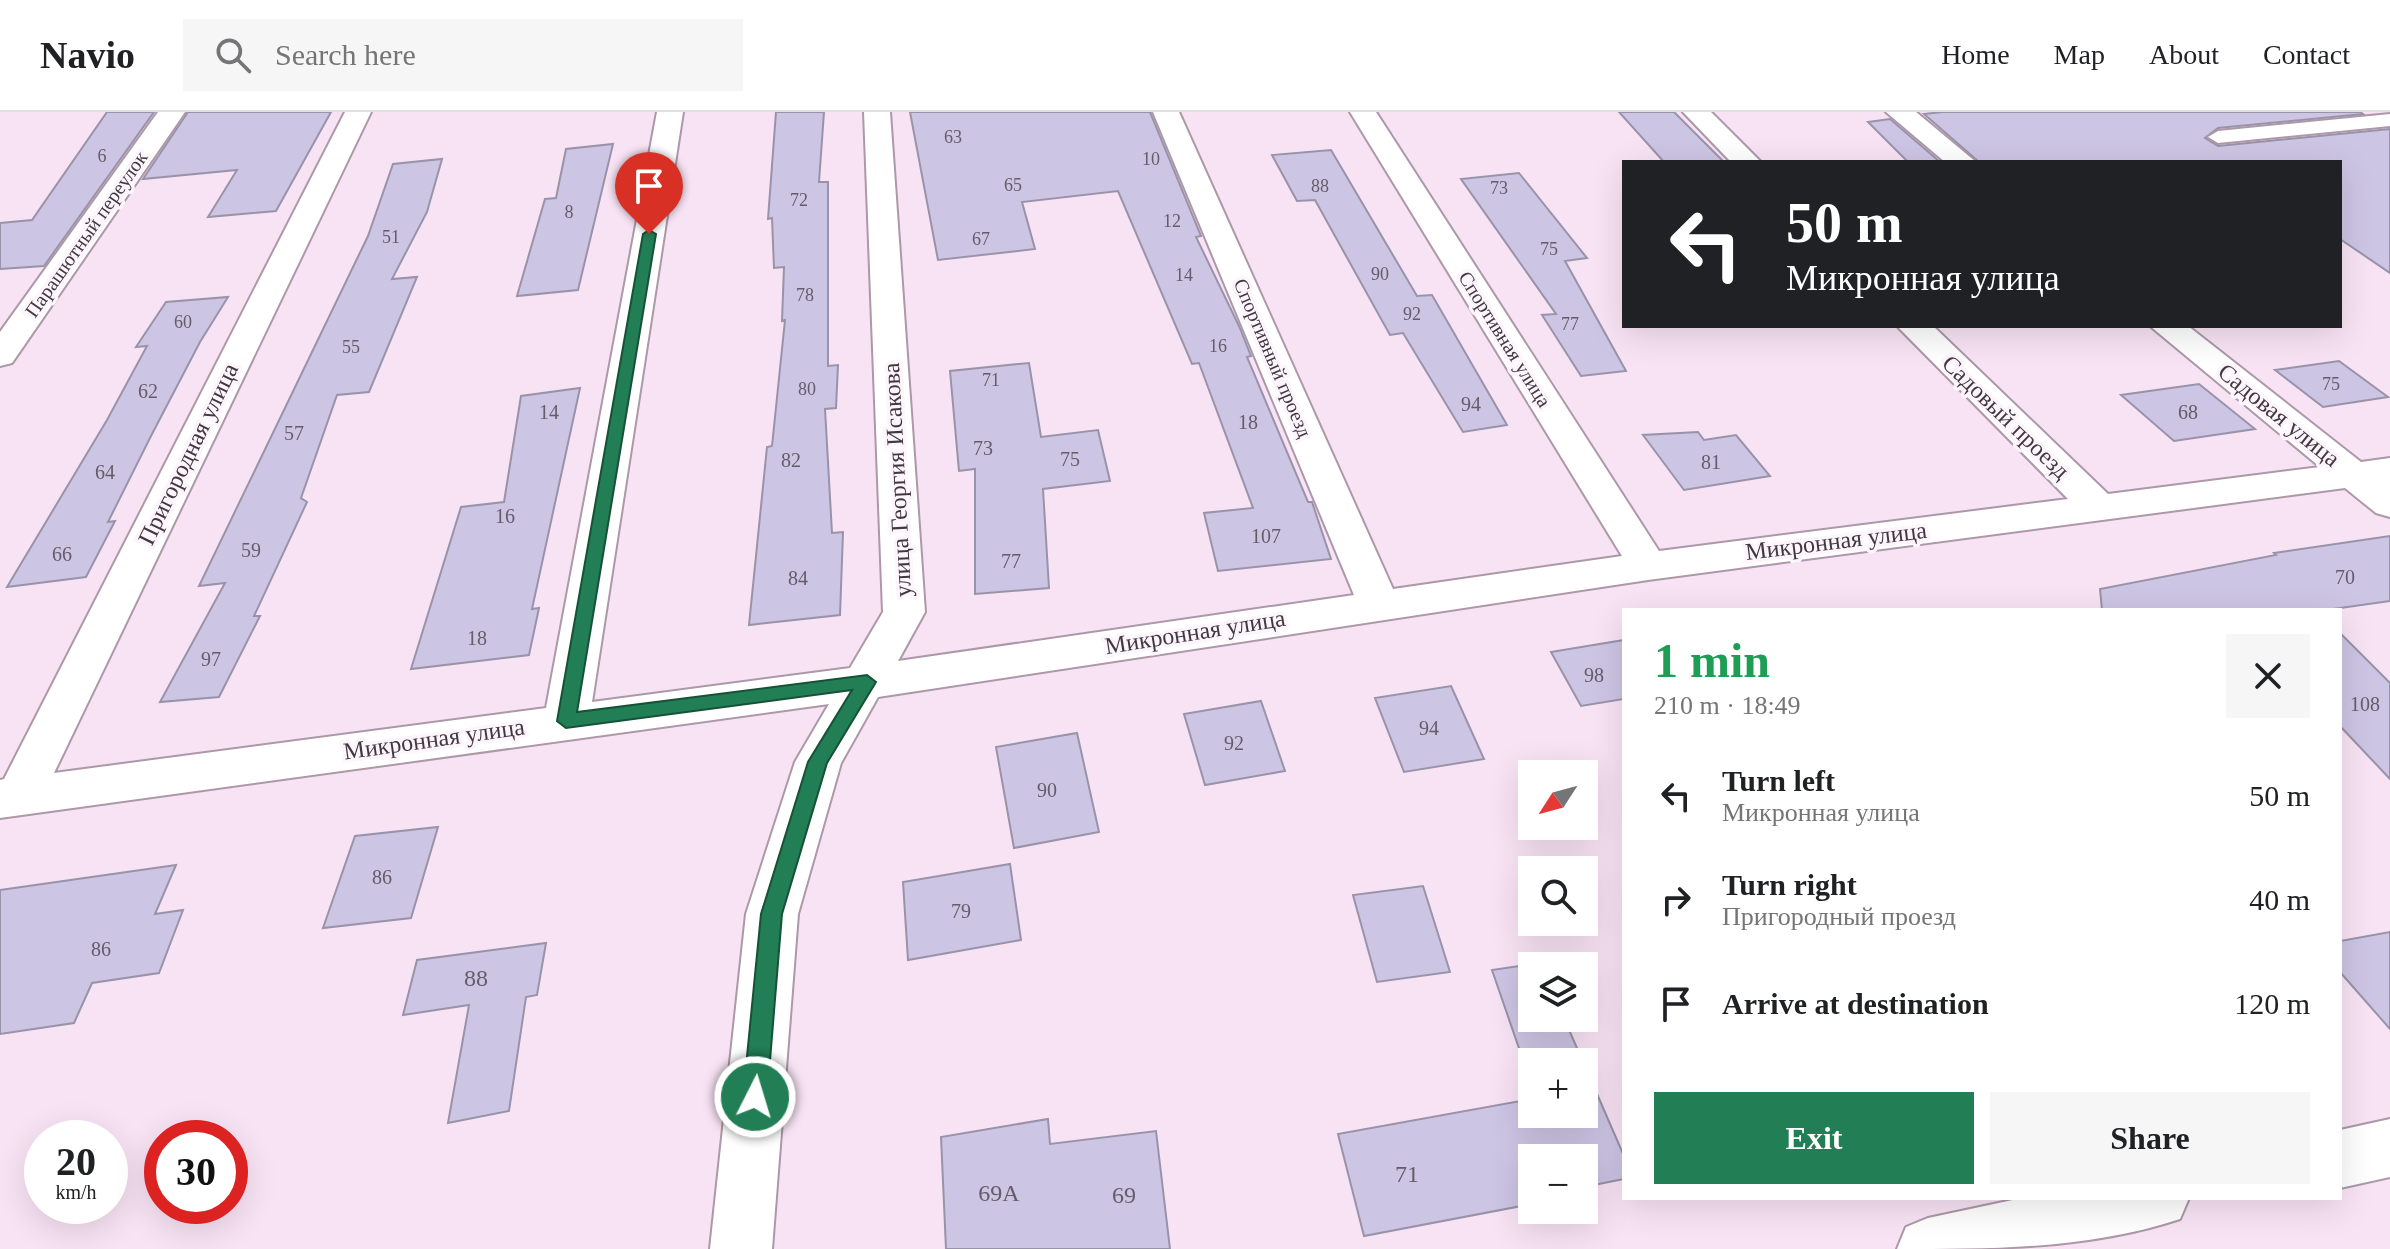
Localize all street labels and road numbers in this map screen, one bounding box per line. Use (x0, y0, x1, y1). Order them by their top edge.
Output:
street label: Парашютный переулок (20, 147, 153, 322)
street label: Спортивная улица (1454, 267, 1556, 412)
street label: Спортивный проезд (1229, 275, 1316, 441)
street label: Садовый проезд (1937, 350, 2075, 484)
street label: Садовая улица (2213, 358, 2345, 472)
street label: Пригородная улица (133, 359, 243, 549)
street label: улица Георгия Исакова (878, 362, 916, 598)
street label: Микронная улица (1744, 517, 1928, 565)
street label: Микронная улица (1103, 605, 1287, 659)
street label: Микронная улица (342, 713, 527, 765)

